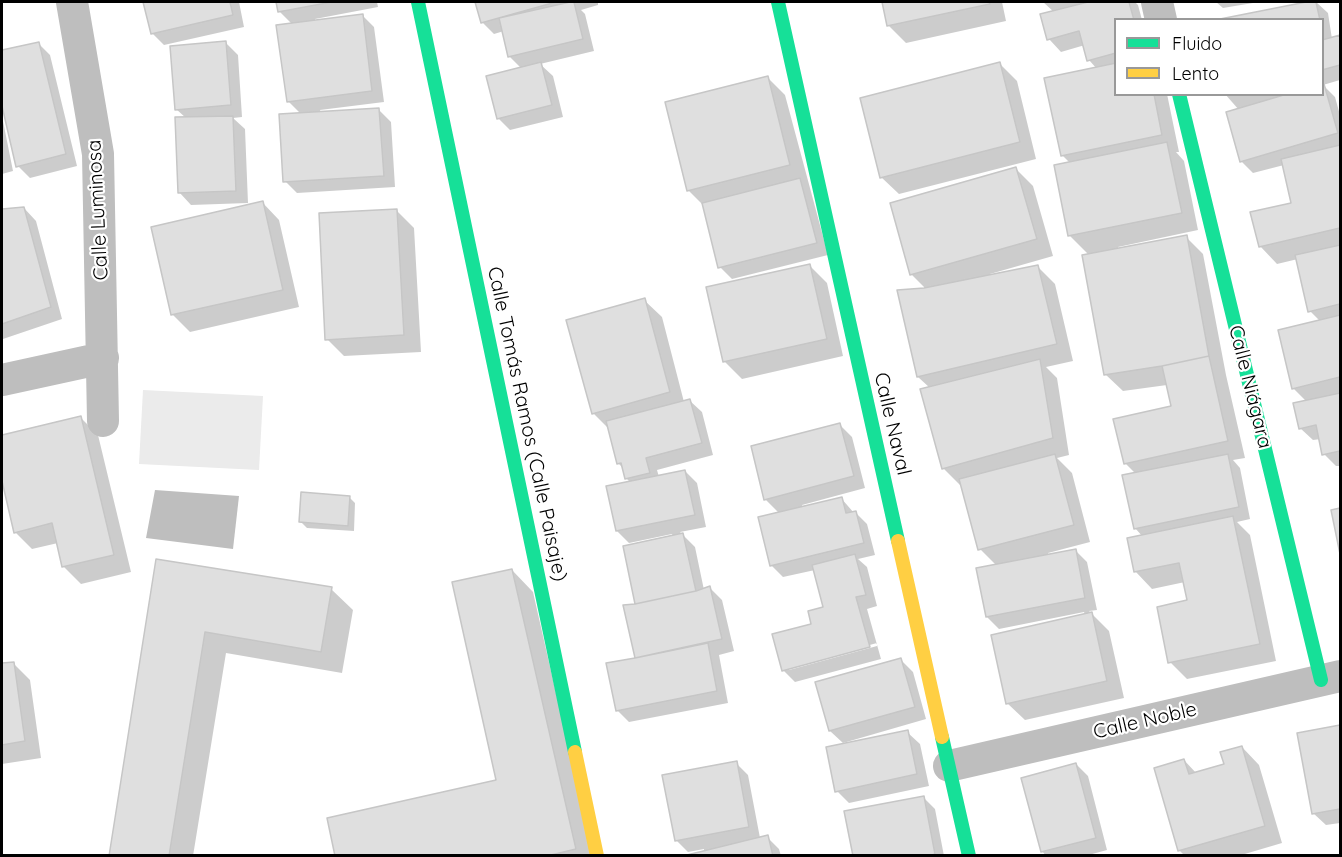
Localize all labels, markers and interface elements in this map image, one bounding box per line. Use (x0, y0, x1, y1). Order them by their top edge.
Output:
legend (1114, 18, 1324, 96)
text: Fluido (1172, 32, 1222, 55)
text: Lento (1172, 62, 1219, 85)
street label: Calle Luminosa (82, 139, 114, 281)
street label: Calle Tomás Ramos (Calle Paisaje) (482, 264, 572, 584)
street label: Calle Niágara (1223, 323, 1277, 451)
street label: Calle Naval (869, 370, 915, 478)
street label: Calle Noble (1091, 697, 1199, 745)

